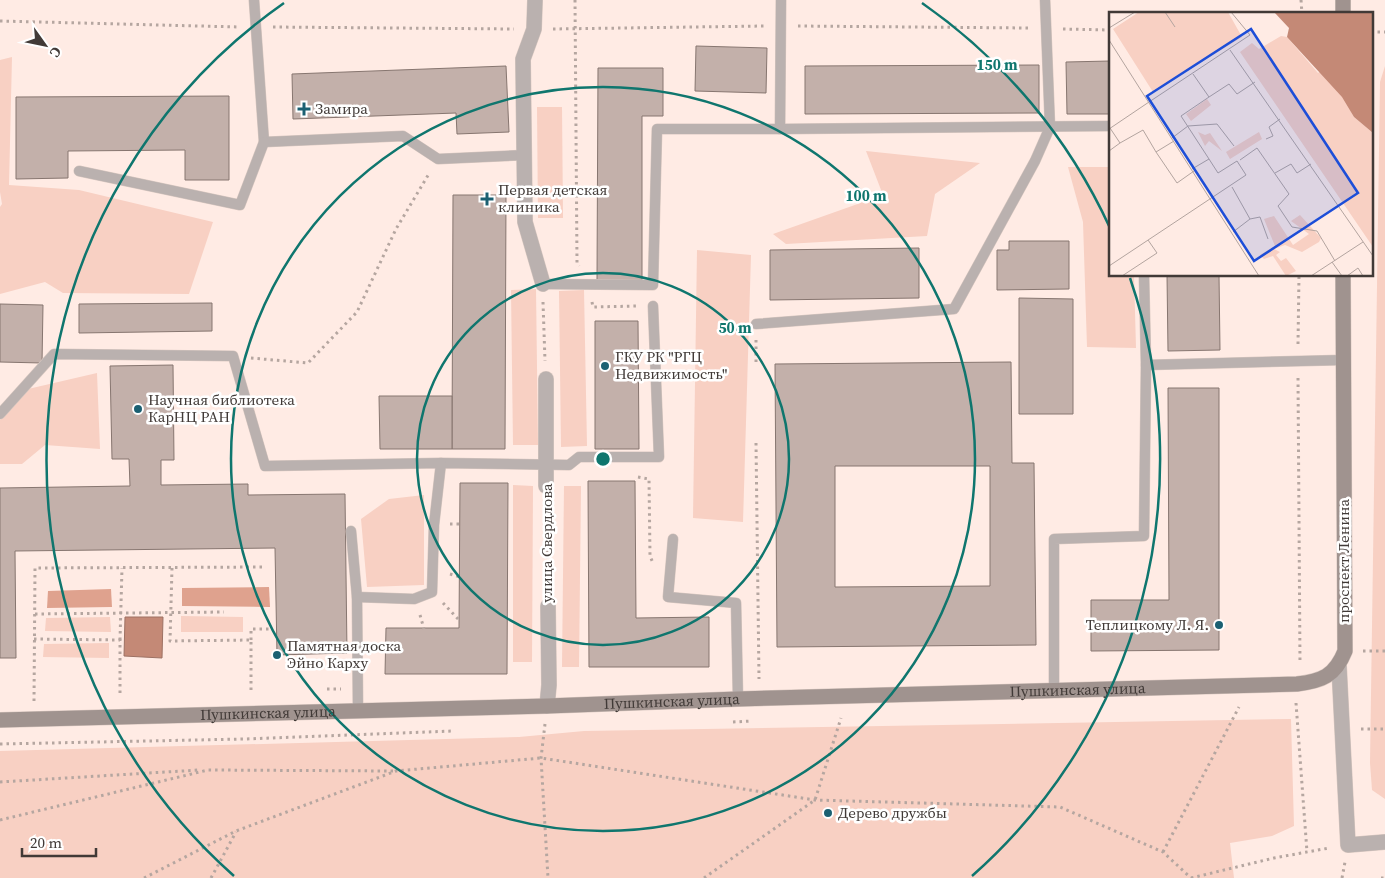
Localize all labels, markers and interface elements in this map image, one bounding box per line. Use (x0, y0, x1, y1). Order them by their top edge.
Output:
inset map (1109, 12, 1372, 276)
north arrow (20, 20, 70, 70)
text: С (45, 43, 67, 61)
text: 150 m (976, 54, 1018, 75)
place label: Замира (315, 98, 368, 119)
marker: Замира (297, 102, 311, 116)
place label: Первая детская клиника (498, 179, 608, 217)
text: 100 m (845, 185, 887, 206)
marker: Первая детская клиника (480, 192, 494, 206)
text: 50 m (718, 317, 752, 338)
place label: ГКУ РК "РГЦ Недвижимость" (615, 346, 727, 384)
marker: ГКУ РК "РГЦ Недвижимость" (599, 360, 611, 372)
place label: Научная библиотека КарНЦ РАН (148, 389, 295, 427)
marker: Научная библиотека КарНЦ РАН (132, 403, 144, 415)
centre of rings (594, 450, 612, 468)
street label: улица Свердлова (536, 483, 557, 603)
street label: проспект Ленина (1333, 499, 1354, 623)
place label: Теплицкому Л. Я. (1086, 614, 1209, 635)
marker: Теплицкому Л. Я. (1213, 619, 1225, 631)
place label: Памятная доска Эйно Карху (287, 635, 402, 673)
marker: Памятная доска Эйно Карху (271, 649, 283, 661)
street label: Пушкинская улица (1009, 677, 1146, 702)
street label: Пушкинская улица (603, 688, 740, 714)
street label: Пушкинская улица (200, 700, 336, 725)
place label: Дерево дружбы (838, 802, 947, 823)
marker: Дерево дружбы (822, 807, 834, 819)
scale bar (22, 826, 96, 858)
text: 20 m (30, 832, 62, 853)

